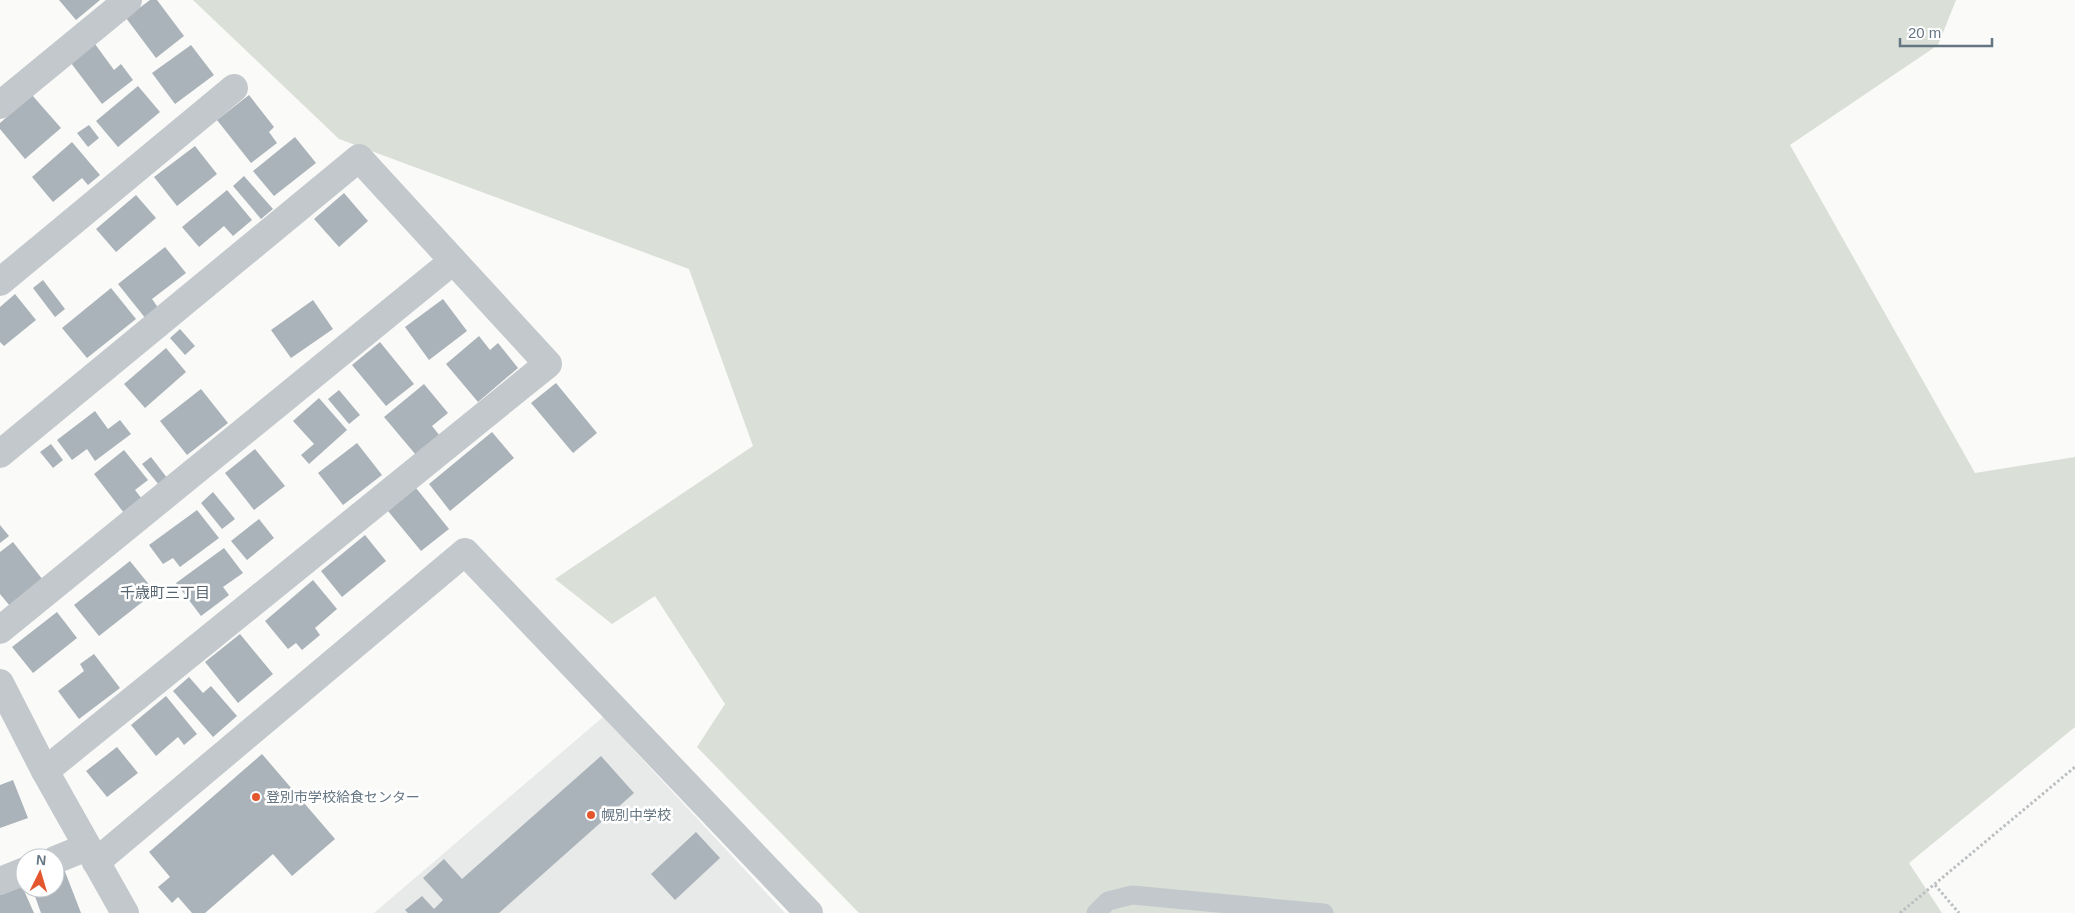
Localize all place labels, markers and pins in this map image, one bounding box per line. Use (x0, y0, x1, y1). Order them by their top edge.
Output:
place label: 登別市学校給食センター (266, 789, 420, 805)
marker: 登別市学校給食センター (250, 791, 262, 803)
place label: 幌別中学校 (601, 807, 671, 823)
marker: 幌別中学校 (585, 809, 597, 821)

